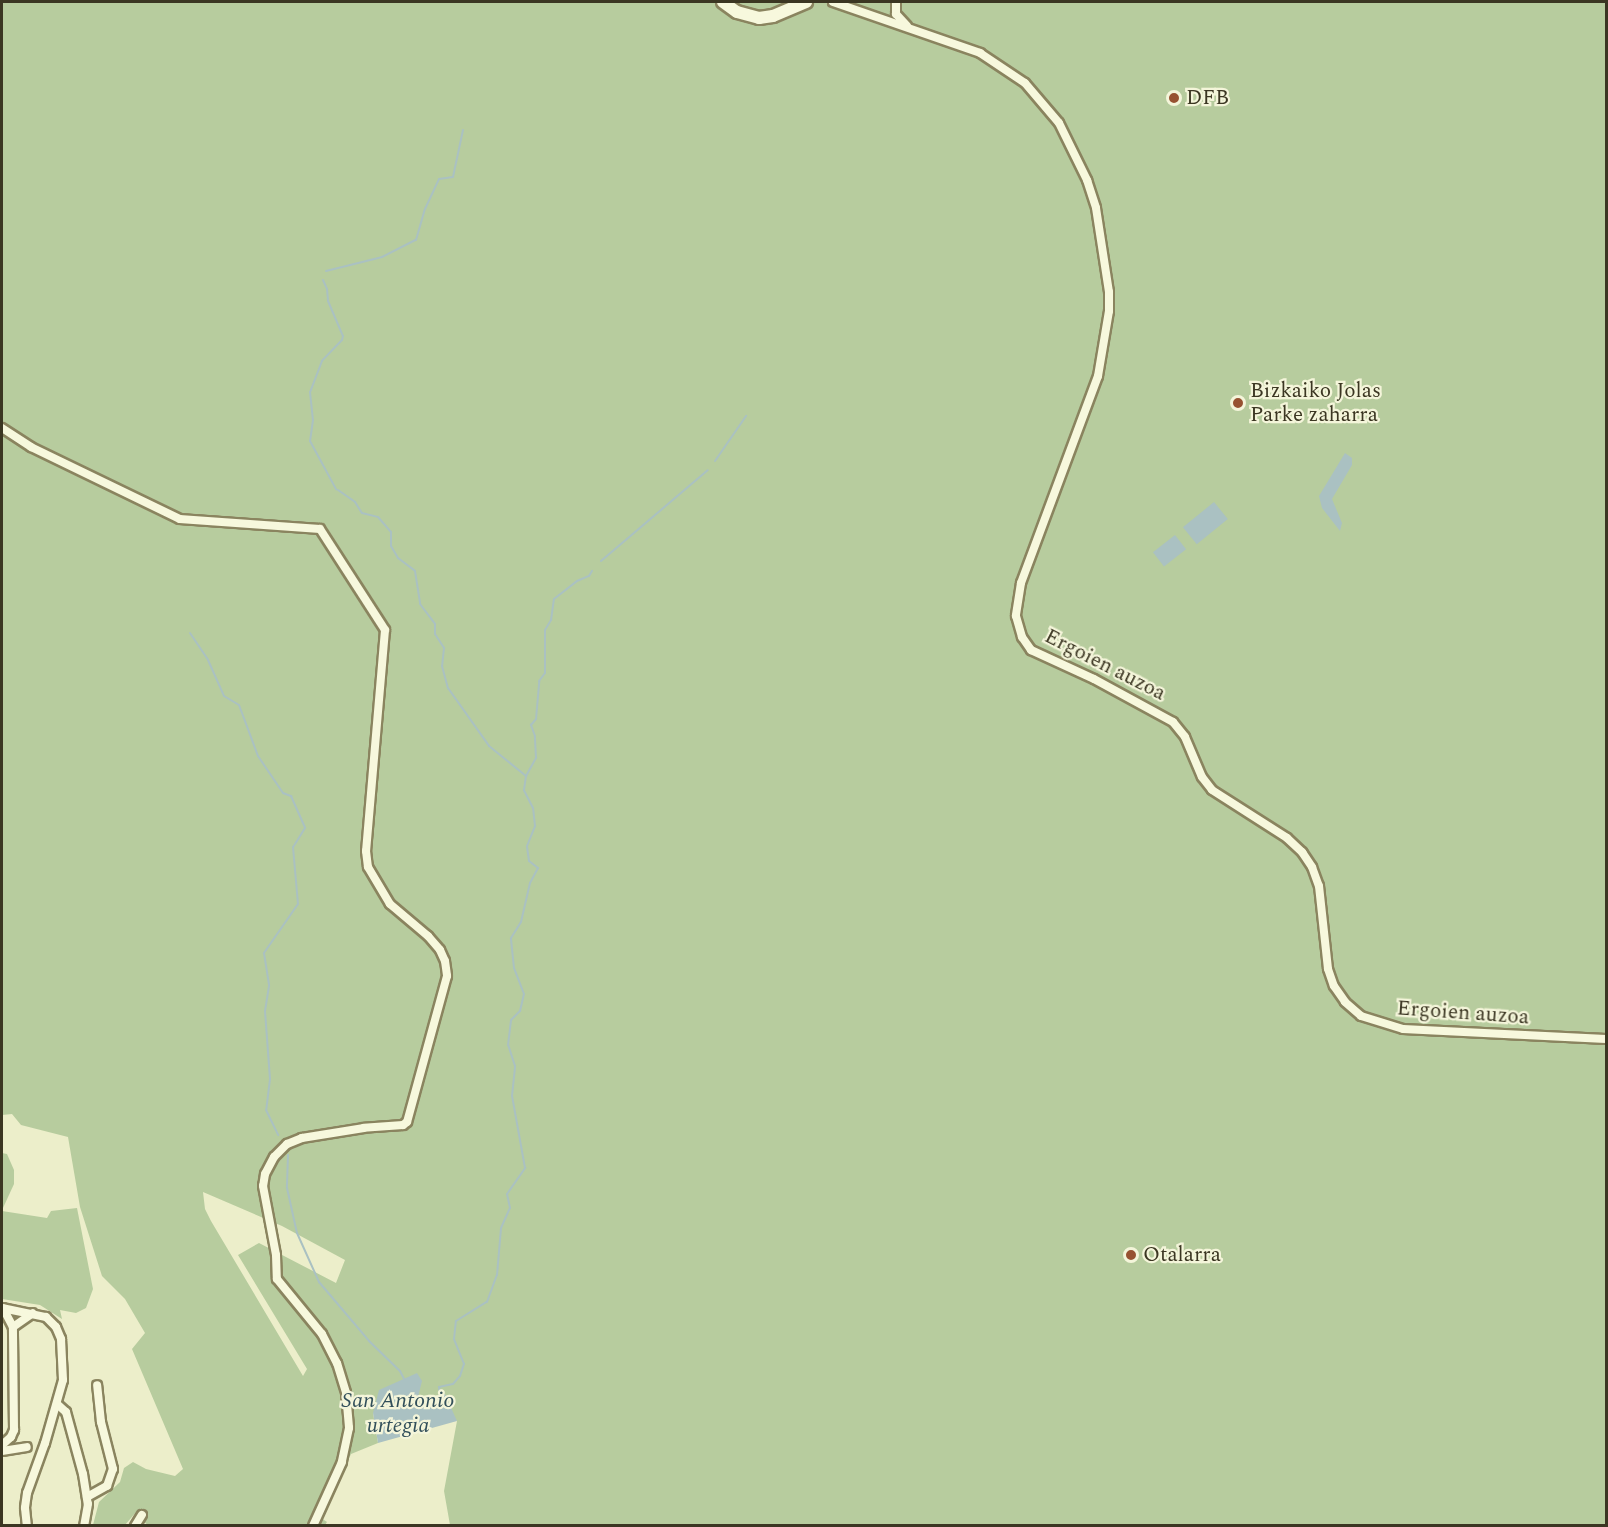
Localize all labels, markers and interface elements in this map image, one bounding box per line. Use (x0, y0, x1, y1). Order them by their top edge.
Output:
place label: DFB (1186, 85, 1229, 111)
marker: DFB (1167, 91, 1181, 105)
place label: Bizkaiko Jolas Parke zaharra (1250, 378, 1381, 428)
marker: Bizkaiko Jolas Parke zaharra (1231, 396, 1245, 410)
street label: Ergoien auzoa (1040, 624, 1170, 706)
street label: Ergoien auzoa (1396, 996, 1530, 1030)
place label: Otalarra (1143, 1242, 1221, 1268)
marker: Otalarra (1124, 1248, 1138, 1262)
water label: San Antonio urtegia (342, 1387, 454, 1438)

